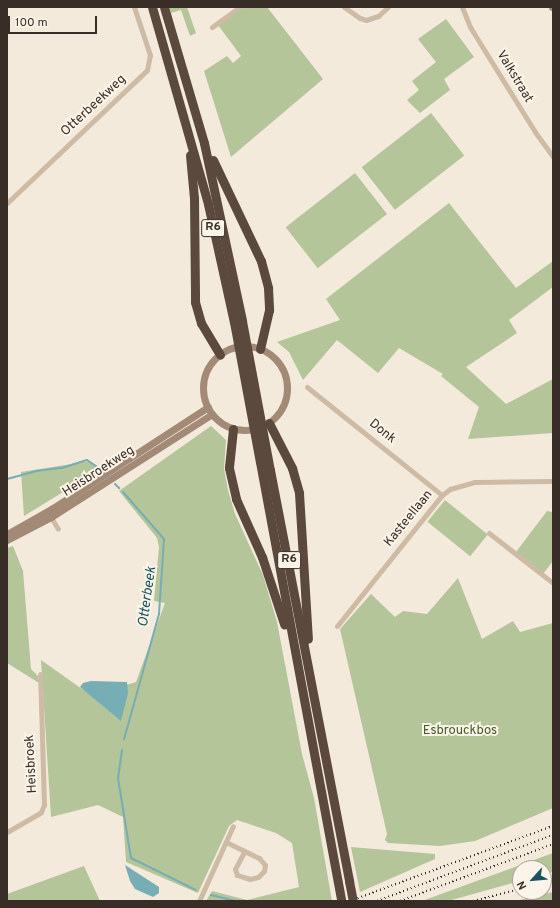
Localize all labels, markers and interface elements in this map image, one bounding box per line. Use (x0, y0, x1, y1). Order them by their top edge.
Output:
scale bar (10, 8, 99, 34)
text: 100 m (15, 15, 48, 31)
street label: Valkstraat (492, 48, 536, 106)
street label: Otterbeekweg (58, 72, 130, 140)
road number: R6 (201, 218, 225, 238)
street label: Donk (365, 416, 399, 448)
street label: Heisbroekweg (60, 443, 138, 501)
street label: Kasteellaan (381, 488, 437, 550)
road number: R6 (277, 550, 301, 570)
water label: Otterbeek (135, 566, 161, 628)
park label: Esbrouckbos (423, 723, 497, 739)
street label: Heisbroek (23, 734, 41, 794)
north arrow (512, 860, 552, 900)
text: N (514, 878, 530, 892)

